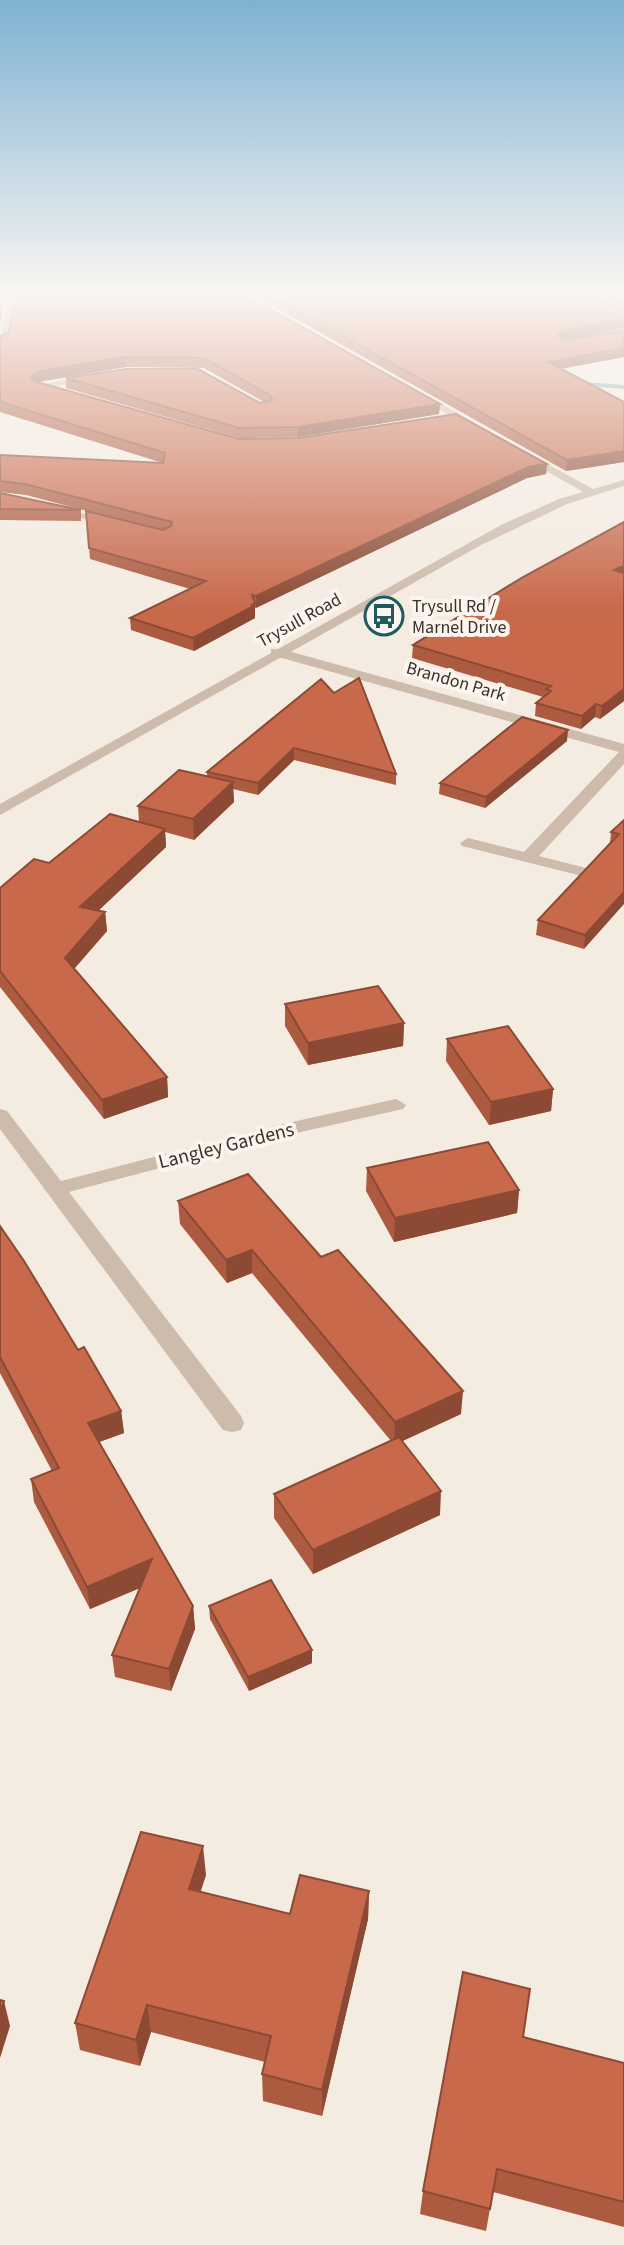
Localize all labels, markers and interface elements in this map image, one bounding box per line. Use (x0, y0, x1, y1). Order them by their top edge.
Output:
street label: Trysull Road (253, 587, 346, 654)
place label: Trysull Rd / Marnel Drive (412, 594, 506, 640)
bus stop icon: Trysull Rd / Marnel Drive (363, 595, 405, 637)
street label: Brandon Park (403, 655, 508, 708)
street label: Langley Gardens (156, 1116, 297, 1176)

